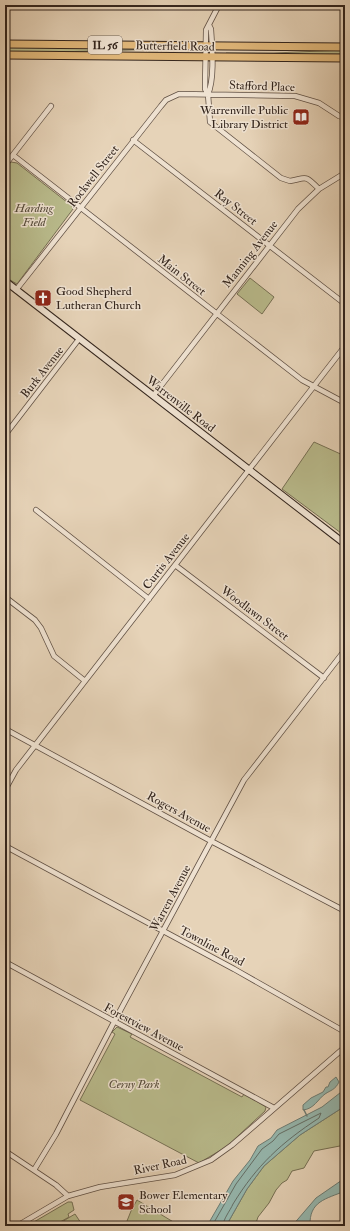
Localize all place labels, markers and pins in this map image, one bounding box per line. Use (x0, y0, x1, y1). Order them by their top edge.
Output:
place label: Warrenville Public Library District (199, 103, 288, 132)
library icon: Warrenville Public Library District (291, 107, 311, 127)
place label: Good Shepherd Lutheran Church (56, 284, 142, 313)
church icon: Good Shepherd Lutheran Church (33, 288, 53, 308)
place label: Bower Elementary School (139, 1188, 228, 1217)
school or university icon: Bower Elementary School (116, 1192, 136, 1212)

